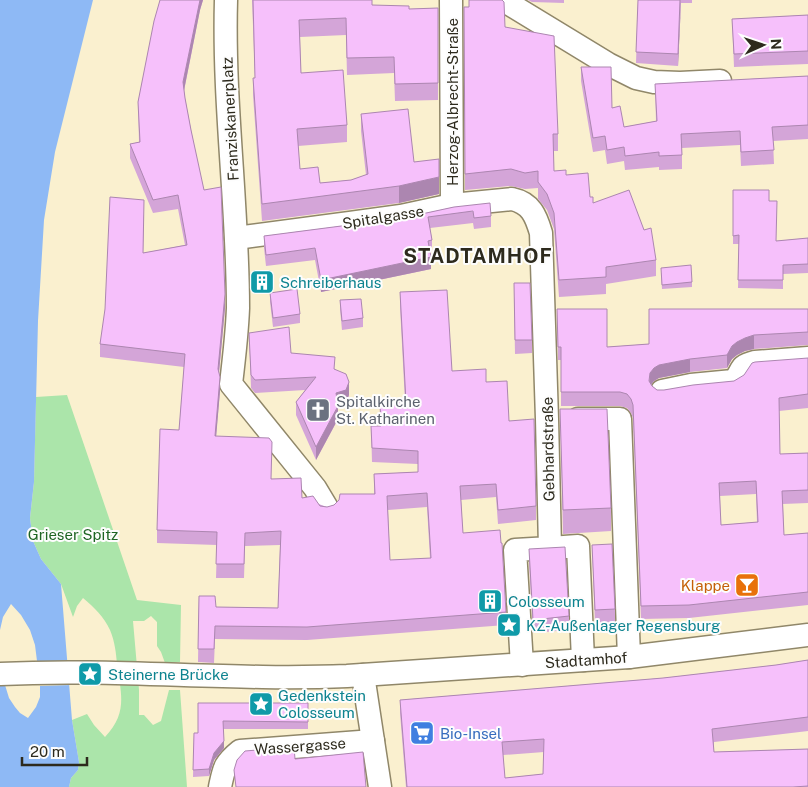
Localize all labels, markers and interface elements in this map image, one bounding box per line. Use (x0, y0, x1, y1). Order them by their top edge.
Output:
street label: Herzog-Albrecht-Straße (444, 18, 461, 186)
north arrow (738, 20, 788, 70)
text: N (768, 38, 784, 50)
street label: Franziskanerplatz (218, 57, 242, 181)
street label: Spitalgasse (341, 202, 425, 232)
district label: STADTAMHOF (403, 244, 553, 268)
building icon: Schreiberhaus (249, 269, 275, 295)
place label: Schreiberhaus (280, 274, 381, 291)
place label: Spitalkirche St. Katharinen (336, 393, 435, 427)
church icon: Spitalkirche St. Katharinen (305, 397, 331, 423)
street label: Gebhardstraße (539, 397, 557, 501)
park label: Grieser Spitz (28, 526, 118, 543)
bar icon: Klappe (734, 572, 760, 598)
place label: Klappe (681, 577, 730, 594)
building icon: Colosseum (477, 588, 503, 614)
place label: Colosseum (508, 593, 585, 610)
place icon: KZ-Außenlager Regensburg (496, 612, 522, 638)
place label: KZ-Außenlager Regensburg (526, 617, 720, 634)
street label: Stadtamhof (544, 649, 628, 671)
place icon: Steinerne Brücke (77, 661, 103, 687)
place label: Steinerne Brücke (108, 666, 229, 683)
place label: Gedenkstein Colosseum (278, 687, 366, 721)
place icon: Gedenkstein Colosseum (248, 691, 274, 717)
supermarket icon: Bio-Insel (409, 720, 435, 746)
place label: Bio-Insel (440, 725, 502, 742)
scale bar (22, 734, 88, 766)
street label: Wassergasse (253, 734, 347, 758)
text: 20 m (30, 743, 65, 760)

